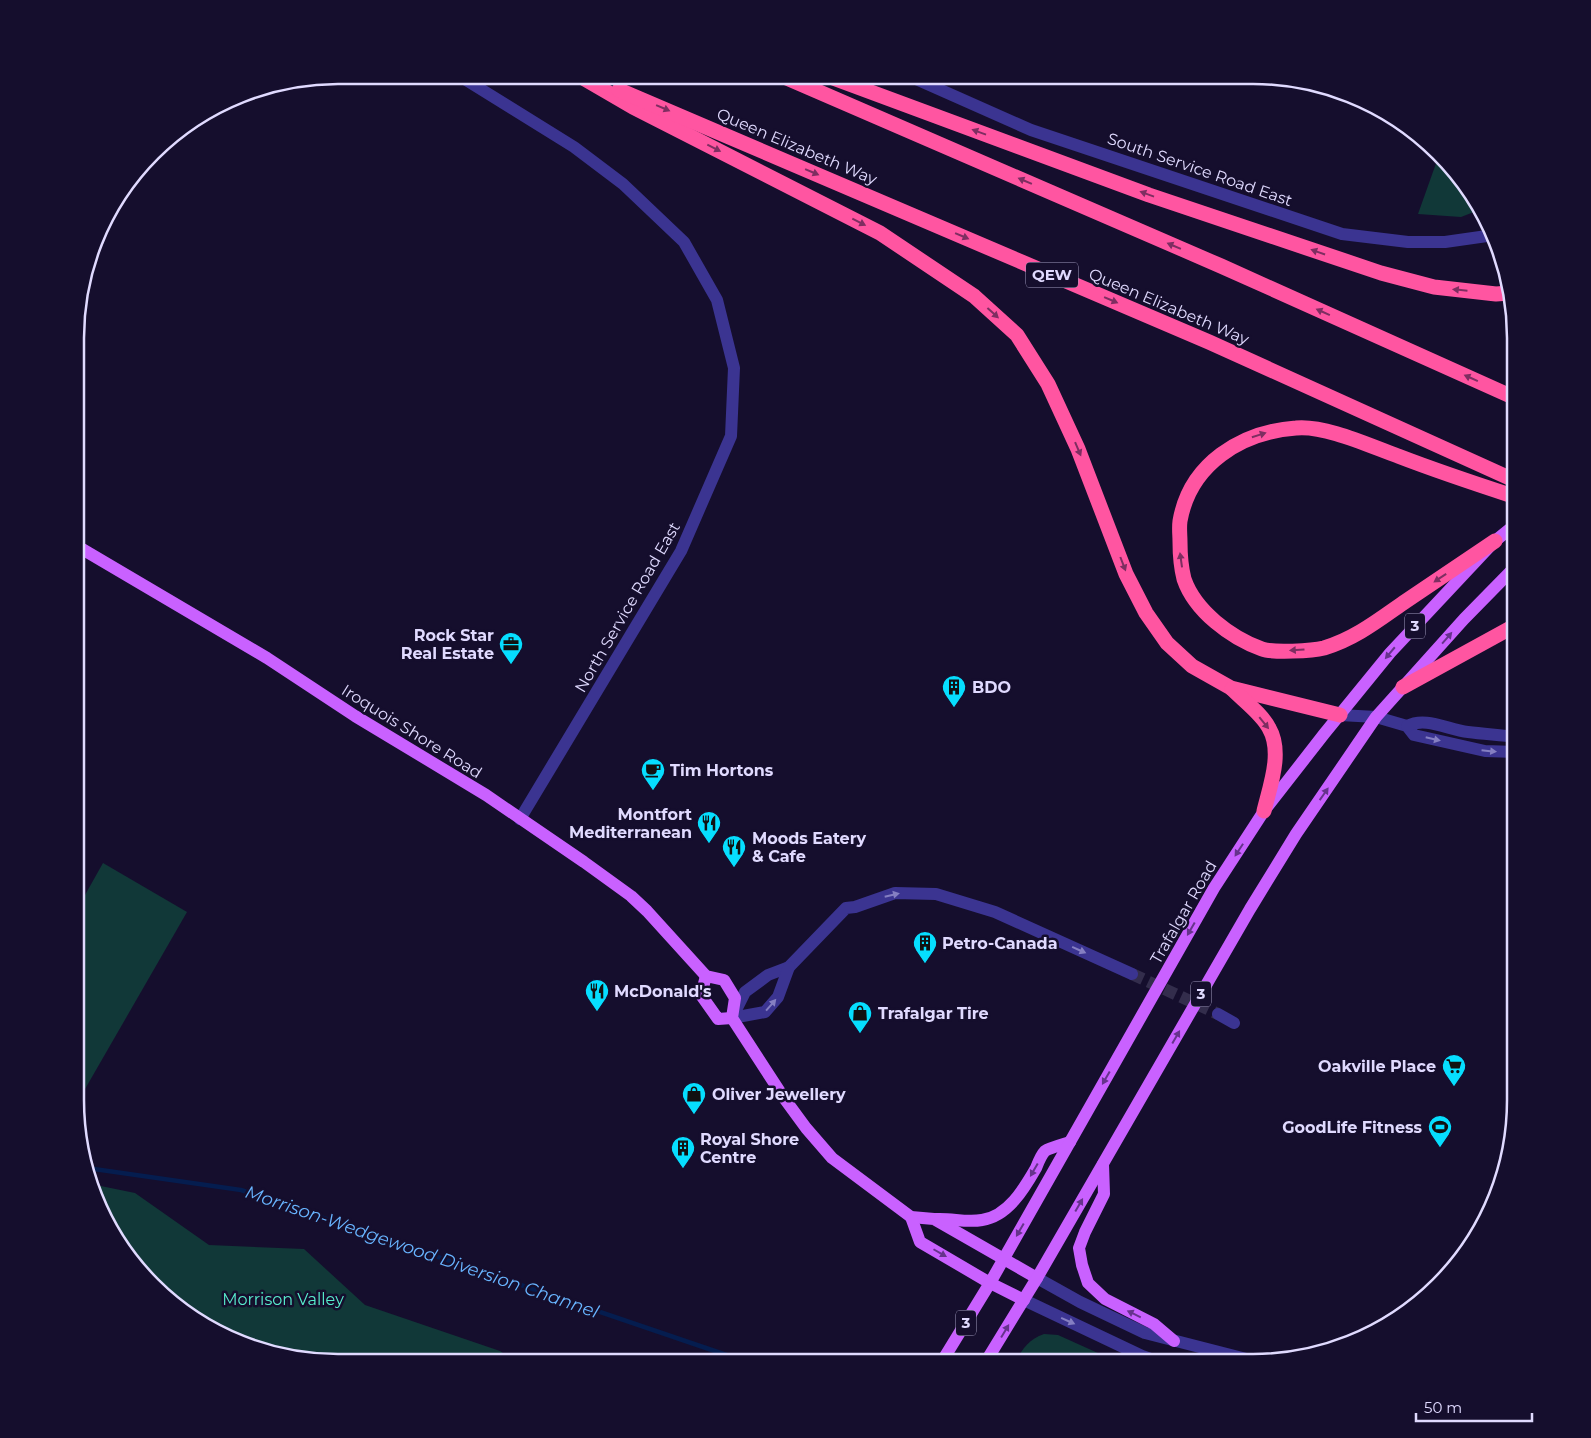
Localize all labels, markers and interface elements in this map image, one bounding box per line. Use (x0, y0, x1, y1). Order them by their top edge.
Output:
street label: Queen Elizabeth Way (714, 104, 880, 189)
one-way arrow (656, 105, 670, 113)
one-way arrow (971, 128, 986, 135)
street label: South Service Road East (1105, 129, 1295, 210)
one-way arrow (707, 144, 721, 152)
one-way arrow (805, 168, 820, 176)
one-way arrow (1018, 177, 1032, 185)
one-way arrow (1140, 190, 1155, 197)
one-way arrow (851, 218, 866, 226)
one-way arrow (955, 232, 969, 240)
one-way arrow (1167, 241, 1181, 249)
one-way arrow (1310, 248, 1325, 256)
road number: QEW (1026, 262, 1078, 288)
street label: Queen Elizabeth Way (1086, 264, 1252, 349)
one-way arrow (1452, 286, 1468, 294)
one-way arrow (1104, 296, 1118, 304)
one-way arrow (986, 307, 998, 319)
one-way arrow (1316, 307, 1330, 315)
one-way arrow (1464, 374, 1478, 382)
one-way arrow (1252, 430, 1267, 438)
one-way arrow (1074, 442, 1082, 457)
street label: North Service Road East (571, 518, 684, 696)
one-way arrow (1177, 551, 1185, 567)
one-way arrow (1119, 556, 1127, 571)
one-way arrow (1433, 573, 1447, 583)
road number: 3 (1405, 614, 1425, 638)
place label: Rock Star Real Estate (401, 626, 494, 663)
office icon: Rock Star Real Estate (498, 631, 524, 665)
one-way arrow (1442, 631, 1453, 644)
one-way arrow (1289, 646, 1305, 654)
one-way arrow (1384, 647, 1396, 659)
building icon: BDO (941, 674, 967, 708)
place label: BDO (972, 678, 1011, 697)
street label: Iroquois Shore Road (338, 681, 485, 782)
one-way arrow (1259, 716, 1270, 729)
one-way arrow (1426, 735, 1441, 743)
one-way arrow (1482, 747, 1498, 755)
cafe icon: Tim Hortons (640, 757, 666, 791)
place label: Tim Hortons (670, 761, 774, 780)
one-way arrow (1319, 787, 1329, 801)
place label: Montfort Mediterranean (569, 805, 692, 842)
restaurant icon: Montfort Mediterranean (696, 810, 722, 844)
place label: Moods Eatery & Cafe (752, 829, 867, 866)
restaurant icon: Moods Eatery & Cafe (721, 834, 747, 868)
one-way arrow (1234, 843, 1244, 857)
street label: Trafalgar Road (1146, 857, 1221, 967)
one-way arrow (885, 891, 900, 899)
one-way arrow (1187, 922, 1196, 935)
building icon: Petro-Canada (912, 930, 938, 964)
place label: Petro-Canada (942, 934, 1058, 953)
one-way arrow (1072, 946, 1086, 954)
restaurant icon: McDonald's (584, 978, 610, 1012)
place label: McDonald's (614, 982, 712, 1001)
road number: 3 (1191, 982, 1211, 1006)
one-way arrow (765, 999, 777, 1011)
shop icon: Trafalgar Tire (847, 1000, 873, 1034)
place label: Trafalgar Tire (878, 1004, 989, 1023)
one-way arrow (1172, 1030, 1181, 1044)
supermarket icon: Oakville Place (1441, 1053, 1467, 1087)
place label: Oakville Place (1318, 1057, 1436, 1076)
one-way arrow (1102, 1071, 1111, 1085)
shop icon: Oliver Jewellery (681, 1081, 707, 1115)
place label: Oliver Jewellery (712, 1085, 846, 1104)
sports icon: GoodLife Fitness (1427, 1114, 1453, 1148)
place label: GoodLife Fitness (1282, 1118, 1423, 1137)
place label: Royal Shore Centre (700, 1130, 799, 1167)
building icon: Royal Shore Centre (670, 1135, 696, 1169)
one-way arrow (1030, 1164, 1039, 1177)
water label: Morrison-Wedgewood Diversion Channel (242, 1181, 602, 1323)
one-way arrow (1075, 1198, 1083, 1213)
one-way arrow (1016, 1223, 1025, 1236)
one-way arrow (932, 1249, 947, 1257)
park label: Morrison Valley (222, 1290, 344, 1309)
one-way arrow (1127, 1309, 1141, 1317)
road number: 3 (956, 1310, 976, 1336)
one-way arrow (1061, 1317, 1075, 1325)
one-way arrow (1000, 1325, 1009, 1338)
scale bar (1416, 1390, 1532, 1422)
text: 50 m (1424, 1398, 1462, 1417)

